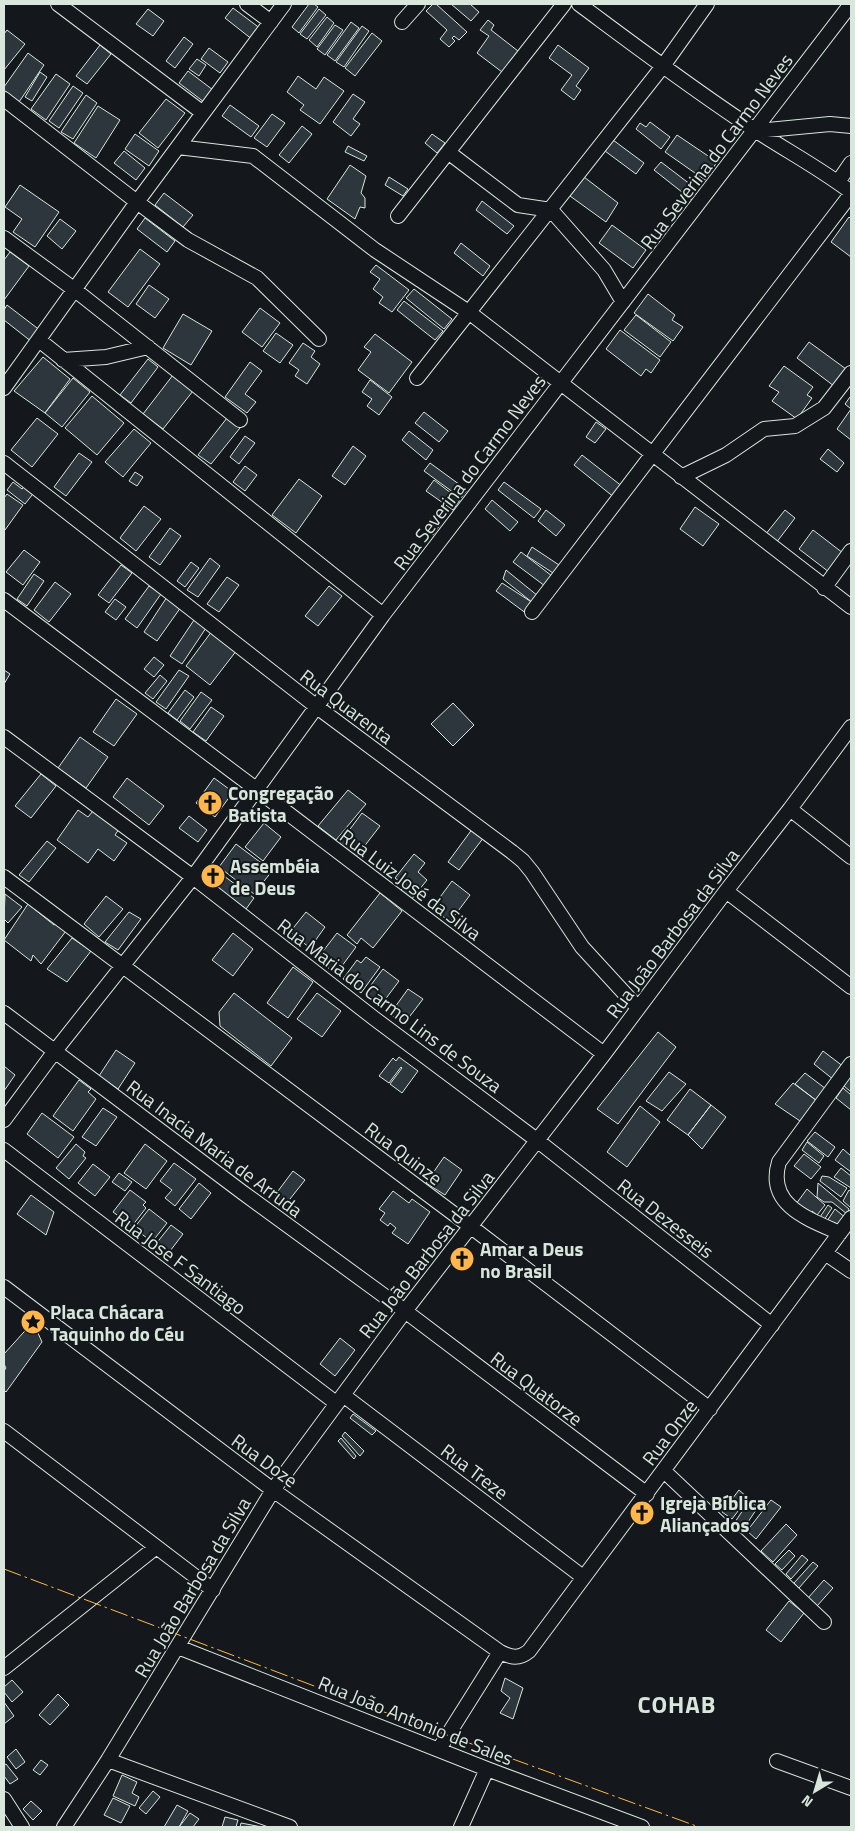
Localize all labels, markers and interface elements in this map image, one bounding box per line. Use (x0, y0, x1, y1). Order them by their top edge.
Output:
street label: Rua Severina do Carmo Neves (633, 47, 800, 255)
street label: Rua Severina do Carmo Neves (386, 368, 553, 576)
street label: Rua Quarenta (294, 661, 400, 751)
place label: Congregação Batista (228, 778, 334, 829)
church icon: Congregação Batista (197, 790, 223, 816)
street label: Rua Luiz José da Silva (334, 821, 488, 947)
street label: Rua João Barbosa da Silva (598, 842, 746, 1024)
place label: Assembéia de Deus (230, 851, 320, 902)
church icon: Assembéia de Deus (200, 863, 226, 889)
street label: Rua Maria do Carmo Lins de Souza (271, 911, 509, 1100)
street label: Rua Inacia Maria de Arruda (121, 1072, 309, 1224)
street label: Rua Quinze (359, 1114, 449, 1192)
street label: Rua João Barbosa da Silva (351, 1164, 501, 1344)
street label: Rua Dezesseis (611, 1171, 721, 1265)
street label: Rua Jose F Santiago (109, 1203, 253, 1321)
place label: Amar a Deus no Brasil (480, 1234, 584, 1285)
church icon: Amar a Deus no Brasil (449, 1246, 475, 1272)
place label: Placa Chácara Taquinho do Céu (50, 1297, 184, 1348)
place icon: Placa Chácara Taquinho do Céu (20, 1309, 46, 1335)
street label: Rua Quatorze (485, 1344, 589, 1432)
street label: Rua Onze (634, 1393, 704, 1471)
street label: Rua Doze (226, 1426, 304, 1494)
street label: Rua Treze (435, 1436, 515, 1506)
place label: Igreja Bíblica Aliançados (660, 1488, 767, 1539)
street label: Rua João Barbosa da Silva (127, 1491, 258, 1683)
church icon: Igreja Bíblica Aliançados (629, 1500, 655, 1526)
street label: Rua João Antonio de Sales (314, 1668, 518, 1772)
district label: COHAB (638, 1686, 716, 1722)
north arrow (790, 1766, 840, 1816)
text: N (796, 1790, 817, 1813)

